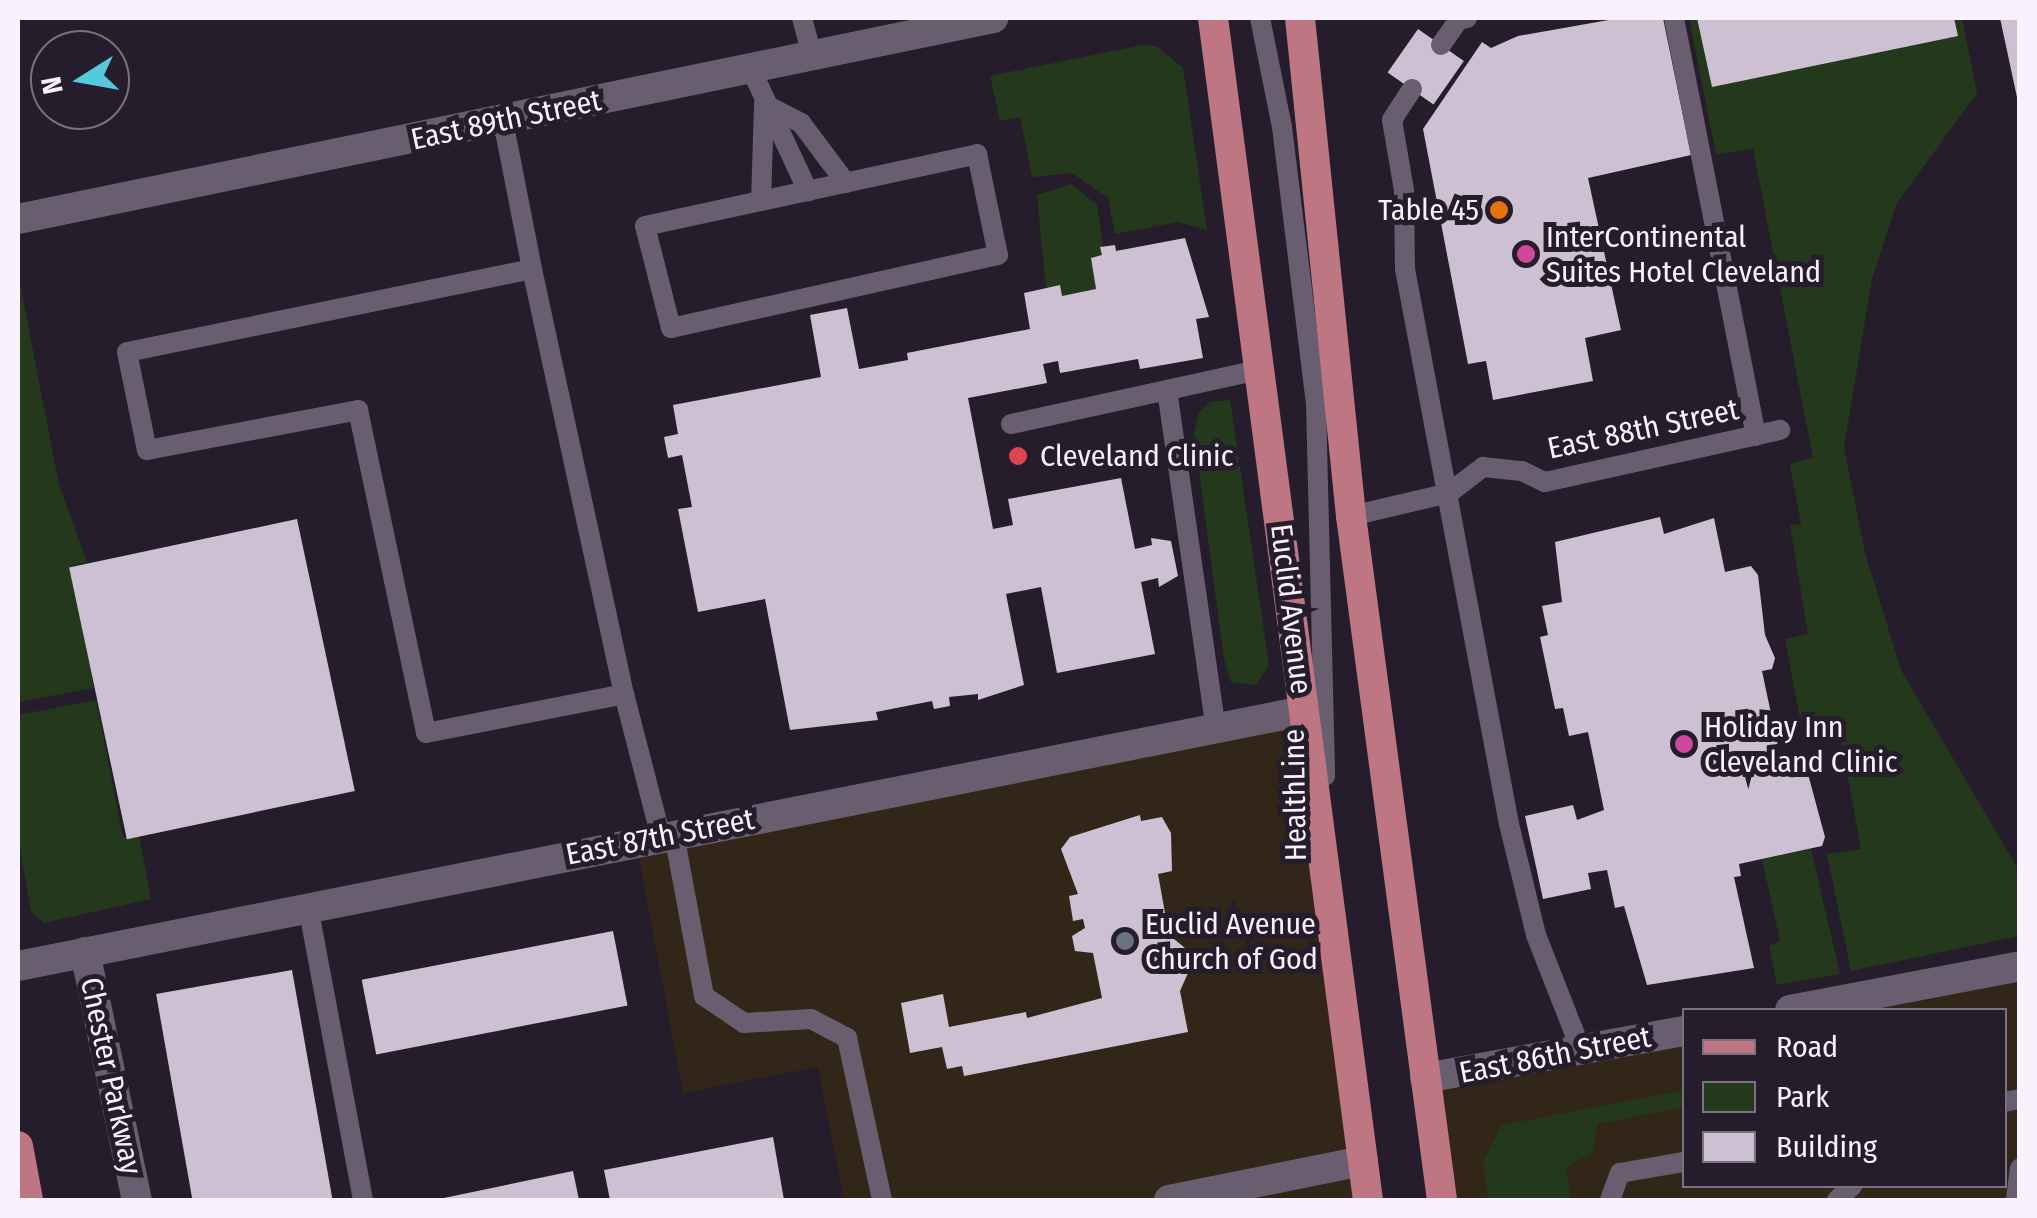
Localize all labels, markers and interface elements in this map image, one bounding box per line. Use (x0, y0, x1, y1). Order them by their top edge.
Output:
north arrow (30, 30, 130, 130)
text: N (34, 74, 70, 97)
street label: East 89th Street (408, 82, 604, 158)
place label: Table 45 (1378, 192, 1479, 228)
marker: Table 45 (1488, 199, 1510, 221)
place label: InterContinental Suites Hotel Cleveland (1546, 219, 1821, 290)
marker: InterContinental Suites Hotel Cleveland (1515, 243, 1537, 265)
street label: East 88th Street (1544, 391, 1742, 467)
place label: Cleveland Clinic (1040, 438, 1233, 474)
marker: Cleveland Clinic (1005, 443, 1031, 469)
street label: Euclid Avenue (1263, 522, 1319, 696)
place label: Holiday Inn Cleveland Clinic (1704, 709, 1897, 780)
street label: HealthLine (1276, 729, 1314, 861)
marker: Holiday Inn Cleveland Clinic (1673, 733, 1695, 755)
street label: East 87th Street (563, 801, 757, 873)
place label: Euclid Avenue Church of God (1145, 906, 1318, 976)
marker: Euclid Avenue Church of God (1114, 930, 1136, 952)
street label: Chester Parkway (73, 974, 149, 1178)
legend (1682, 1008, 2007, 1188)
street label: East 86th Street (1456, 1019, 1654, 1091)
text: Road (1776, 1029, 1838, 1065)
text: Park (1776, 1079, 1829, 1115)
text: Building (1776, 1129, 1877, 1165)

